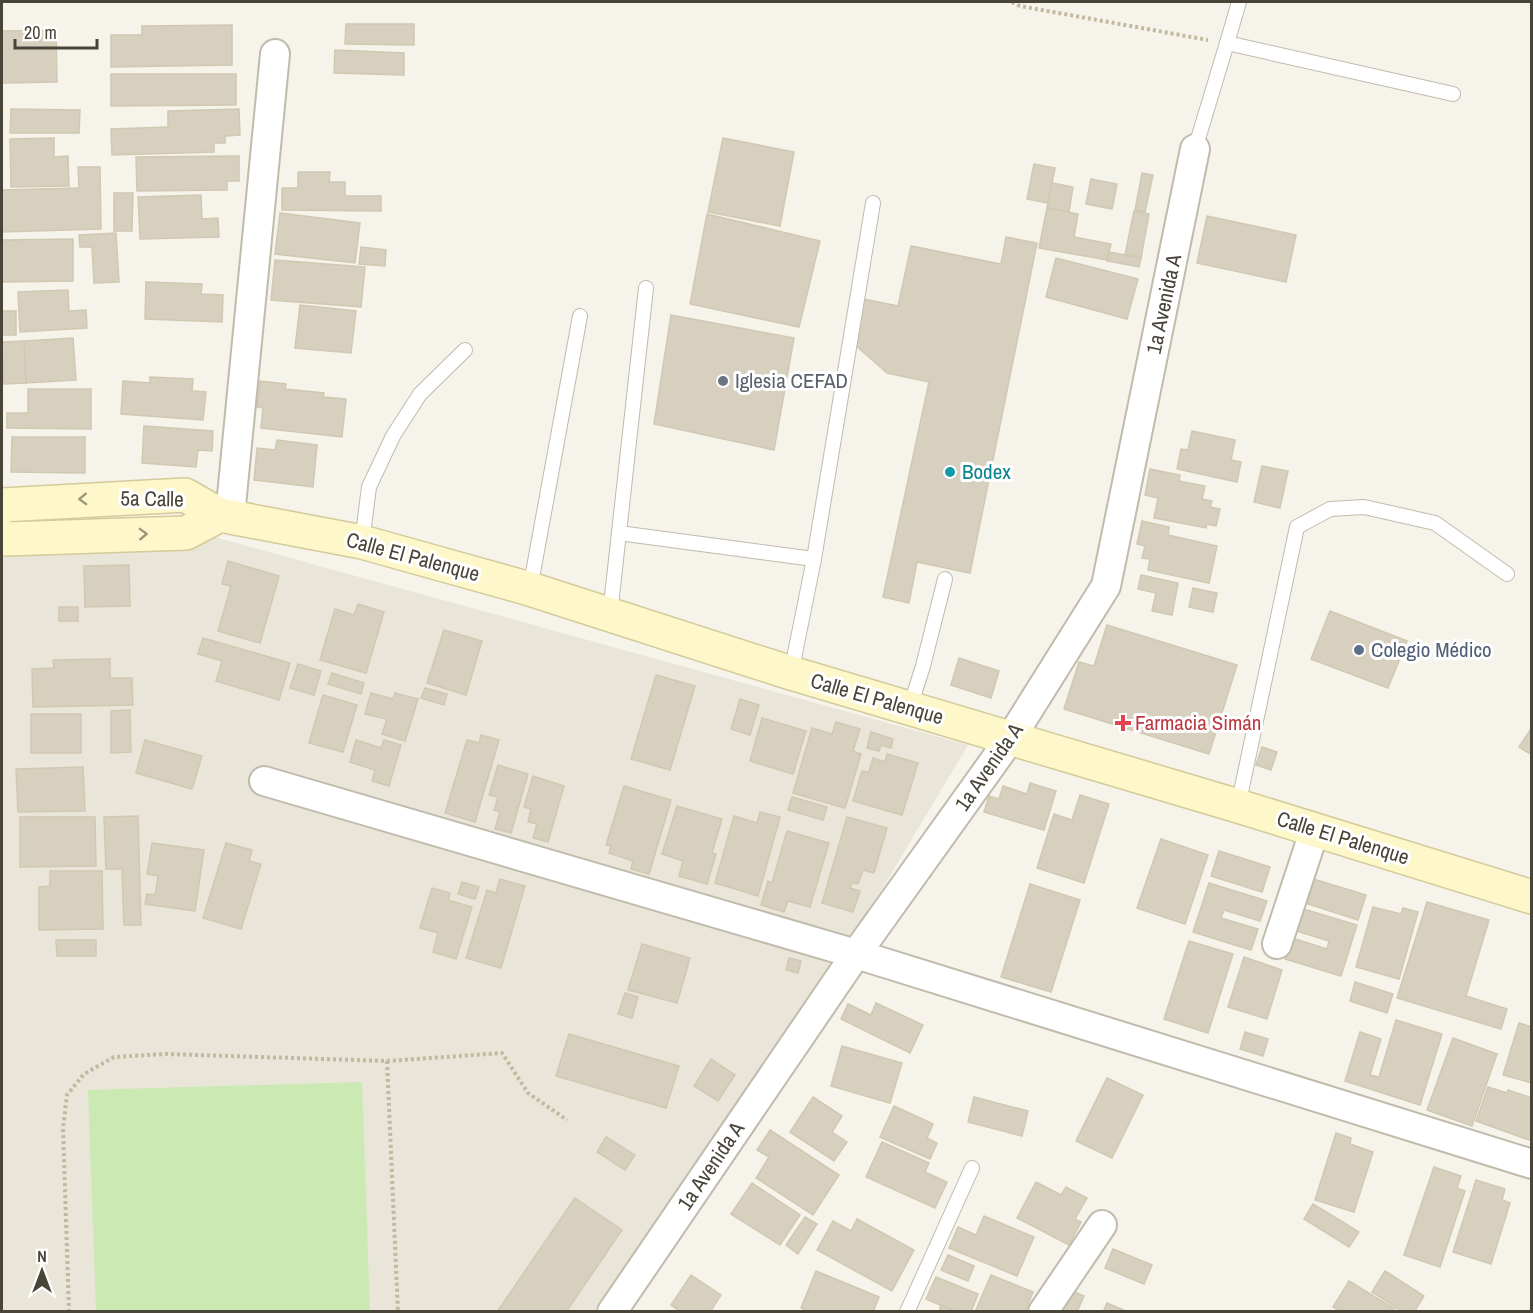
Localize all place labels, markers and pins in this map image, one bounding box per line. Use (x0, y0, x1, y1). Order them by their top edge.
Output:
place label: Iglesia CEFAD (735, 366, 848, 395)
marker: Iglesia CEFAD (716, 374, 730, 388)
place label: Bodex (962, 457, 1011, 486)
marker: Bodex (943, 465, 957, 479)
place label: Colegio Médico (1371, 635, 1492, 664)
marker: Colegio Médico (1352, 643, 1366, 657)
place label: Farmacia Simán (1135, 708, 1261, 737)
marker: Farmacia Simán (1116, 716, 1130, 730)

